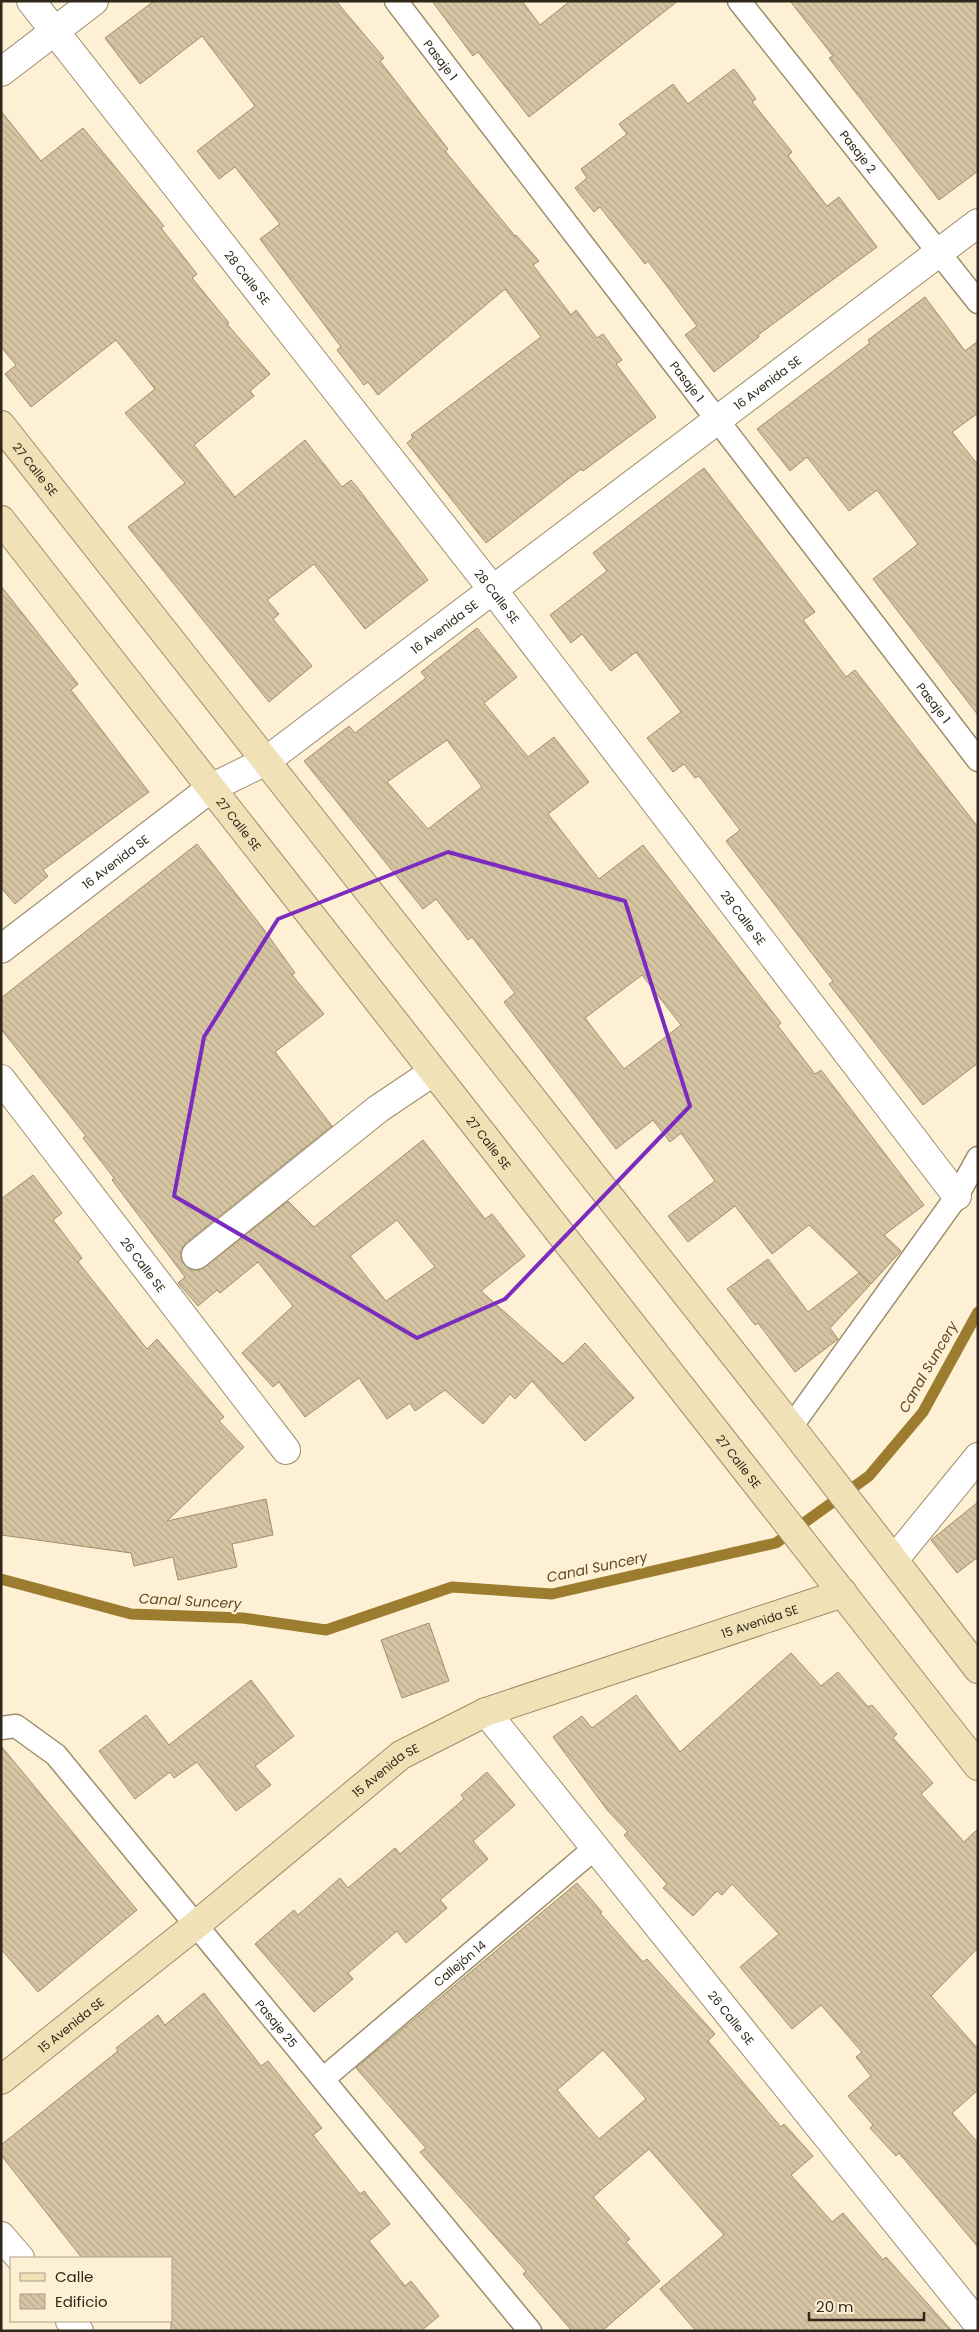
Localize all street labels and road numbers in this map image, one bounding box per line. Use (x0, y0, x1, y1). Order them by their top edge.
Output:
street label: Pasaje 1 (420, 36, 462, 84)
street label: Pasaje 2 (836, 126, 881, 176)
street label: 28 Calle SE (221, 246, 274, 308)
street label: 16 Avenida SE (730, 351, 804, 413)
street label: Pasaje 1 (666, 357, 709, 405)
street label: 27 Calle SE (9, 439, 62, 499)
street label: 28 Calle SE (471, 565, 524, 627)
street label: 16 Avenida SE (407, 596, 481, 657)
street label: Pasaje 1 (913, 679, 955, 726)
street label: 27 Calle SE (213, 793, 266, 854)
street label: 16 Avenida SE (78, 830, 152, 893)
street label: 28 Calle SE (717, 887, 770, 948)
street label: 27 Calle SE (463, 1112, 515, 1173)
street label: 26 Calle SE (117, 1234, 170, 1295)
street label: 27 Calle SE (713, 1431, 765, 1492)
street label: 15 Avenida SE (719, 1600, 800, 1642)
street label: 15 Avenida SE (348, 1739, 422, 1801)
street label: Callejón 14 (430, 1936, 490, 1990)
street label: 26 Calle SE (705, 1987, 759, 2048)
street label: 15 Avenida SE (34, 1993, 107, 2056)
street label: Pasaje 25 (252, 1996, 302, 2051)

